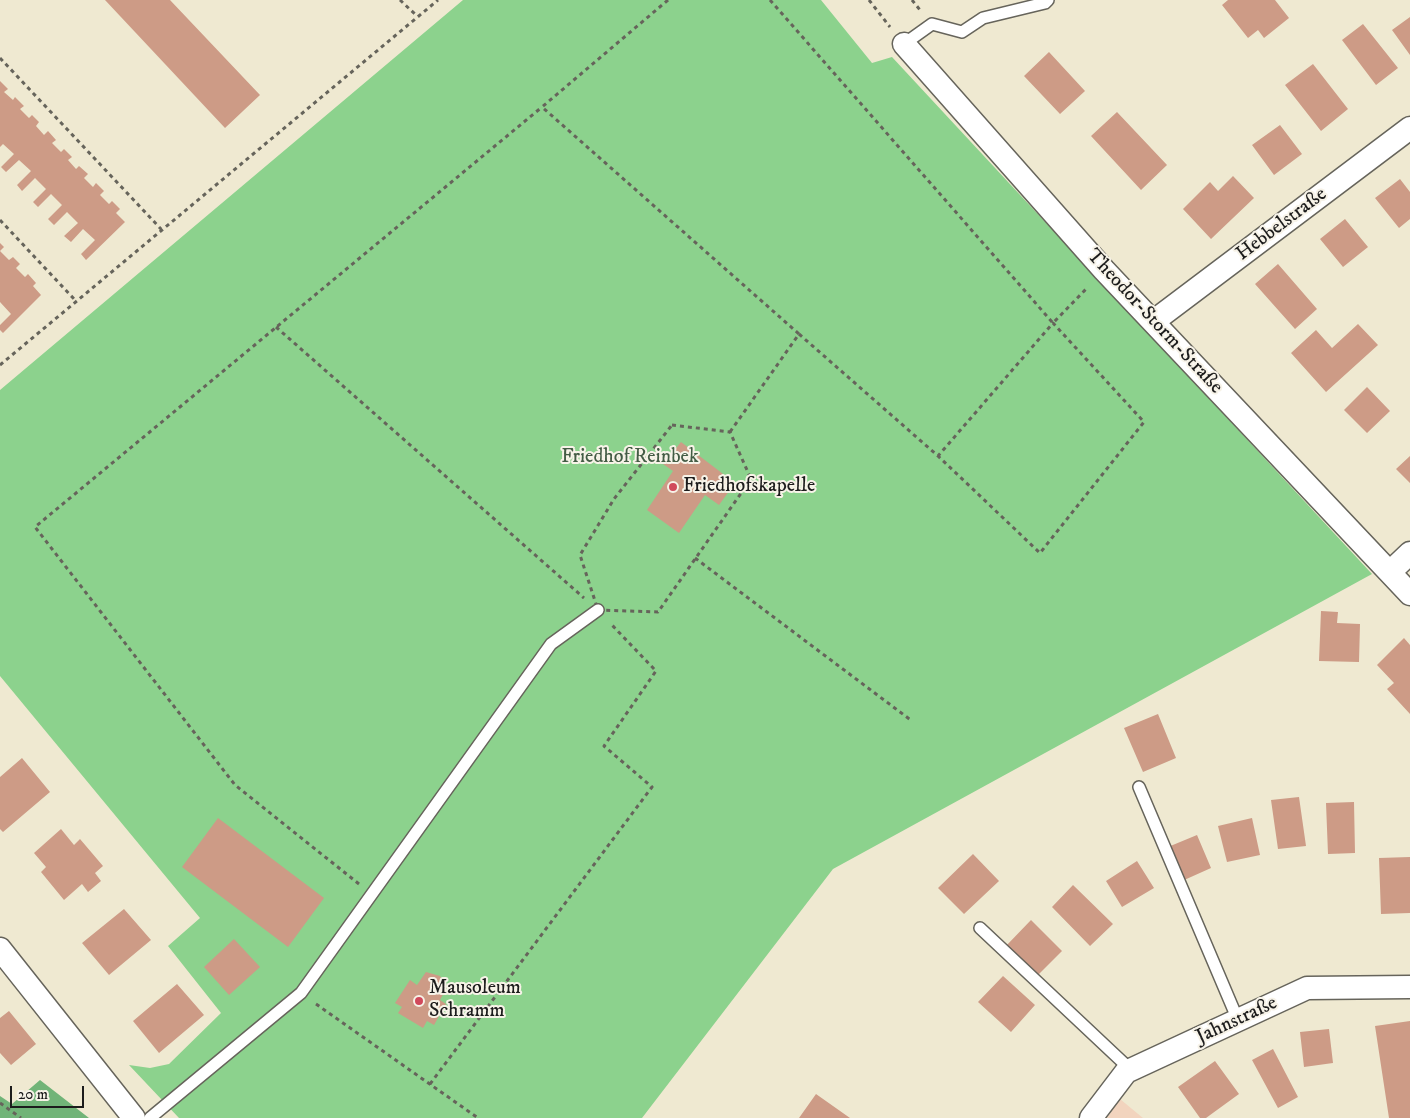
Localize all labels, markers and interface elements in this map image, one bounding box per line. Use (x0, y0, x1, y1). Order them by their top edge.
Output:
street label: Hebbelstraße (1232, 183, 1332, 267)
street label: Theodor-Storm-Straße (1081, 245, 1227, 399)
park label: Friedhof Reinbek (561, 446, 699, 470)
place label: Friedhofskapelle (683, 475, 815, 499)
marker: Friedhofskapelle (667, 481, 679, 493)
place label: Mausoleum Schramm (429, 977, 521, 1024)
street label: Jahnstraße (1193, 992, 1281, 1050)
marker: Mausoleum Schramm (413, 995, 425, 1007)
scale bar (12, 1076, 86, 1108)
text: 20 m (18, 1085, 48, 1104)

